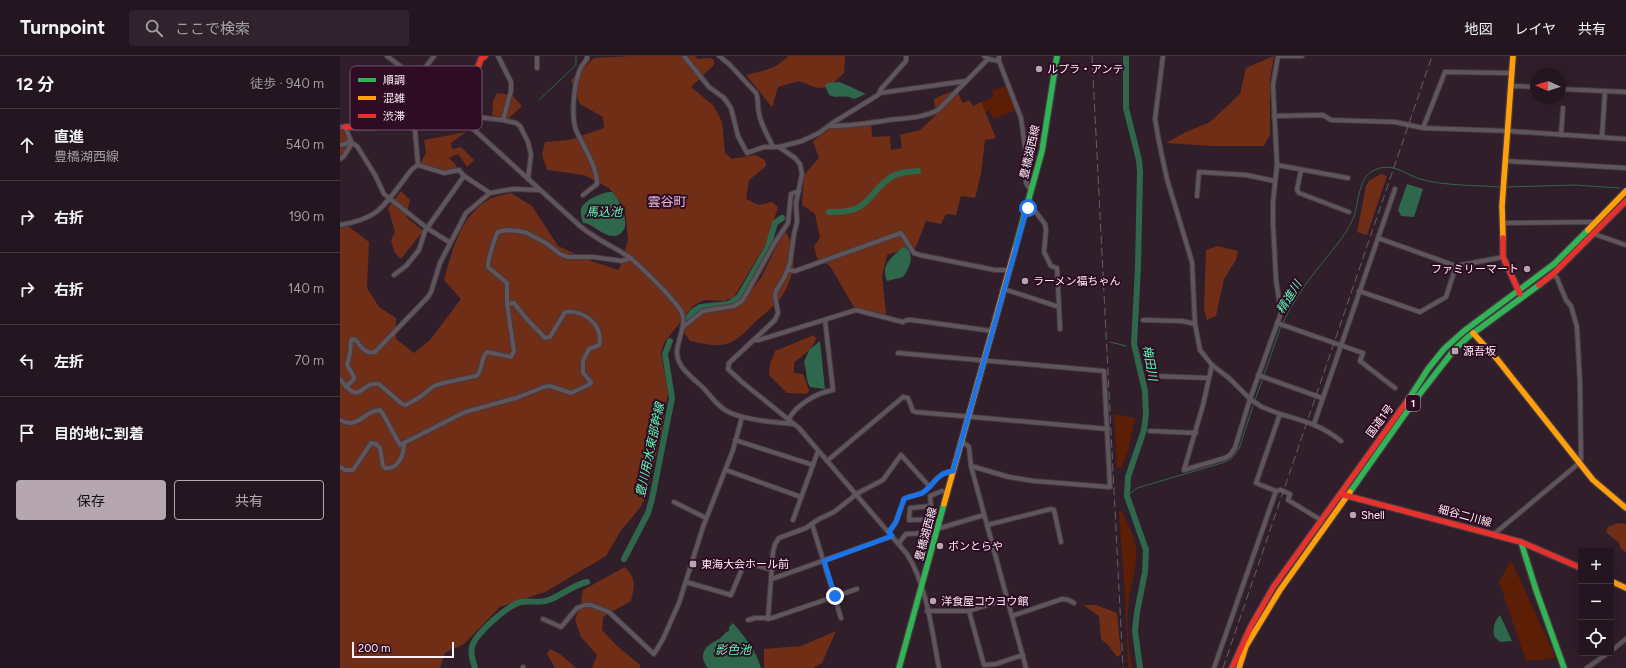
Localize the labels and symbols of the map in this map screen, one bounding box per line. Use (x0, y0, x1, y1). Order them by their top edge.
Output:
place label: ルプラ・アンテ (1047, 63, 1124, 76)
marker: ルプラ・アンテ (1034, 64, 1044, 74)
legend (350, 66, 482, 130)
north arrow (1530, 68, 1566, 104)
text: 順調 (383, 74, 405, 87)
text: 混雑 (383, 92, 405, 105)
text: 渋滞 (383, 110, 405, 123)
street label: 豊橋湖西線 (1017, 124, 1043, 180)
district label: 雲谷町 (647, 194, 687, 209)
route start (1019, 199, 1037, 217)
water label: 馬込池 (586, 205, 623, 219)
place label: ファミリーマート (1431, 263, 1519, 276)
marker: ファミリーマート (1522, 264, 1532, 274)
place label: ラーメン福ちゃん (1033, 275, 1121, 288)
marker: ラーメン福ちゃん (1020, 276, 1030, 286)
water label: 精進川 (1274, 276, 1306, 316)
water label: 梅田川 (1140, 344, 1160, 384)
place label: 源吾坂 (1463, 345, 1496, 358)
marker: 源吾坂 (1450, 346, 1460, 356)
road number: 1 (1406, 395, 1420, 411)
water label: 豊川用水東部幹線 (633, 400, 667, 498)
street label: 国道1号 (1364, 402, 1396, 440)
street label: 細谷二川線 (1437, 503, 1493, 529)
street label: 豊橋湖西線 (913, 506, 939, 562)
place label: Shell (1361, 509, 1385, 522)
marker: Shell (1348, 510, 1358, 520)
place label: ボンとらや (948, 540, 1003, 553)
marker: ボンとらや (935, 541, 945, 551)
place label: 東海大会ホール前 (701, 558, 789, 571)
marker: 東海大会ホール前 (688, 559, 698, 569)
route end (826, 587, 844, 605)
place label: 洋食屋コウヨウ館 (941, 595, 1029, 608)
marker: 洋食屋コウヨウ館 (928, 596, 938, 606)
scale bar (352, 640, 454, 659)
water label: 影色池 (715, 643, 752, 657)

